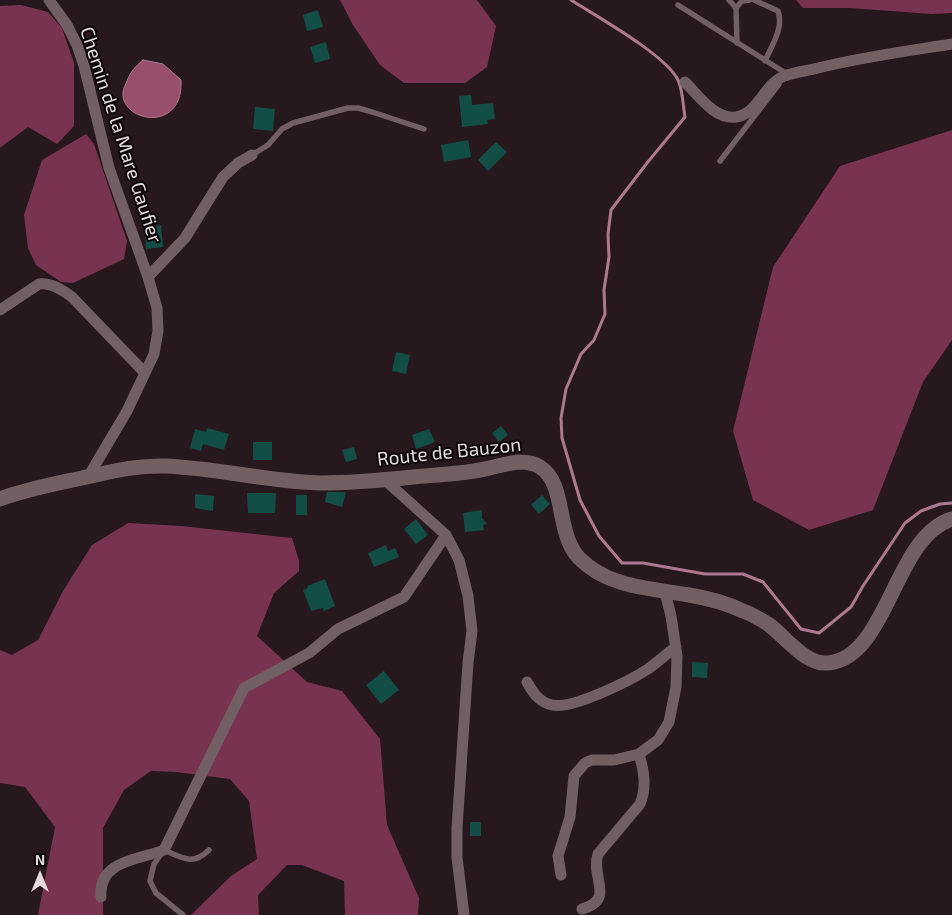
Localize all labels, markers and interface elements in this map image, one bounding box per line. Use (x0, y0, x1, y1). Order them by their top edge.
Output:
street label: Chemin de la Mare Gaufier (75, 24, 167, 246)
street label: Route de Bauzon (376, 433, 522, 471)
north arrow (15, 850, 65, 900)
text: N (35, 851, 45, 868)

